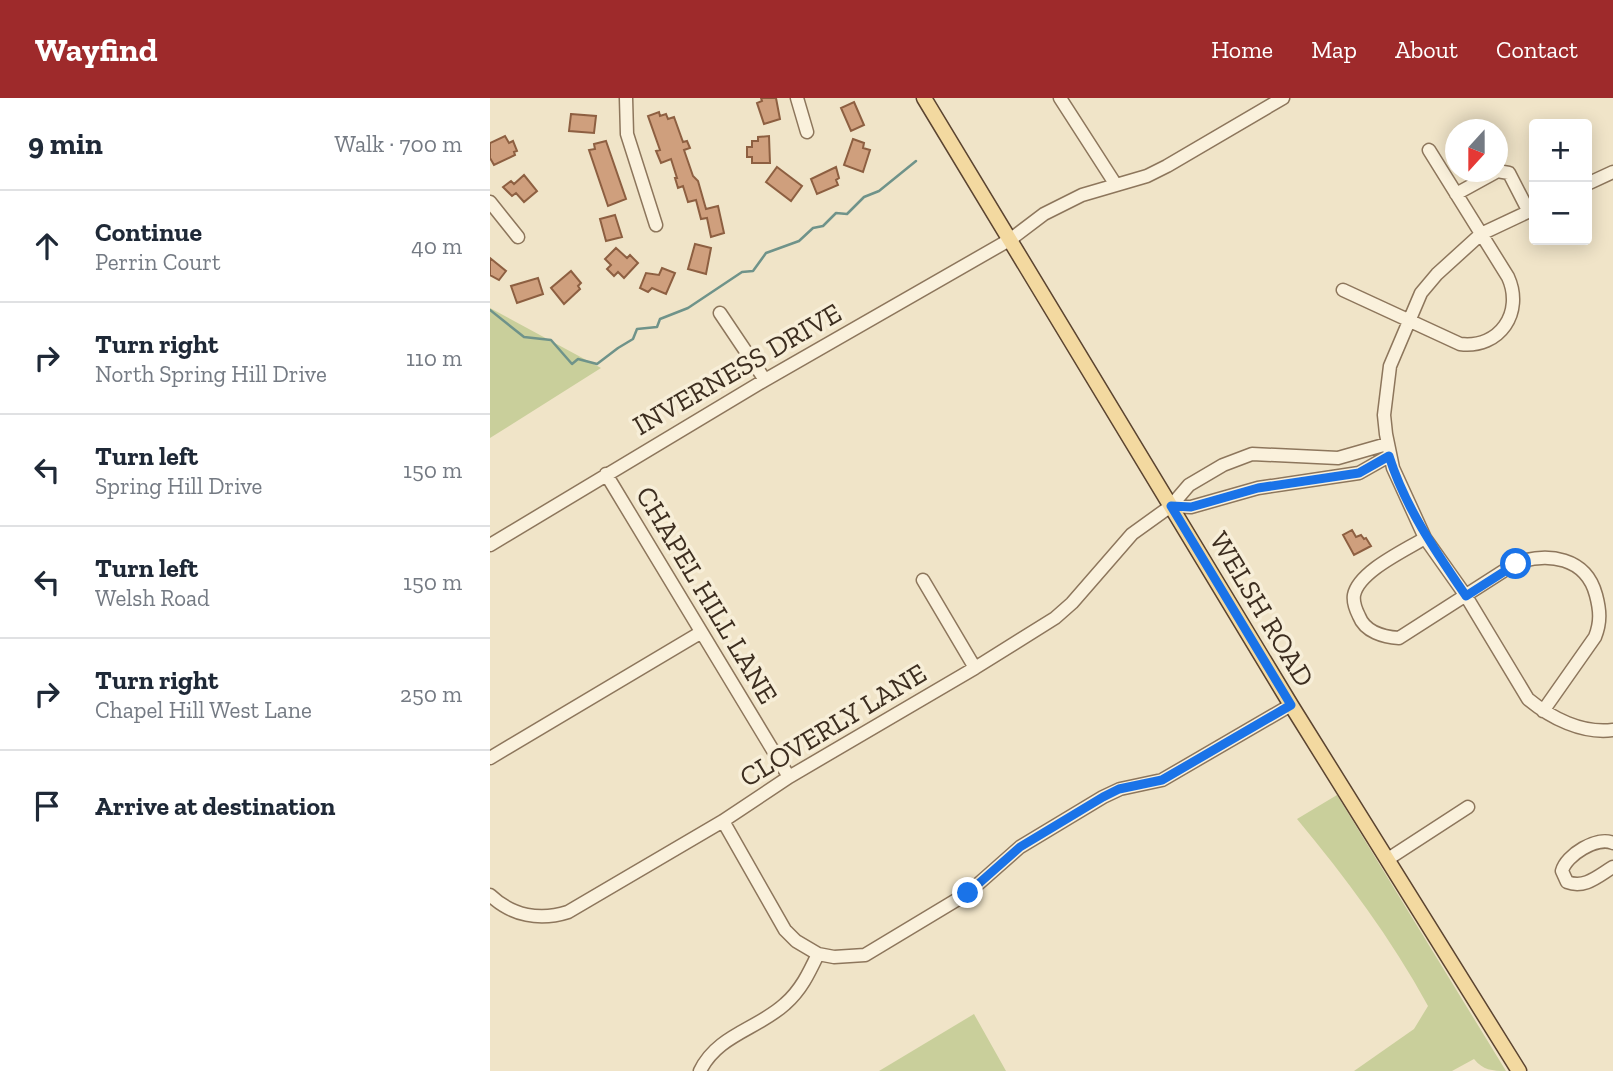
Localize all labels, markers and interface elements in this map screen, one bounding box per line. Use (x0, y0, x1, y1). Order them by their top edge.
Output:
text: Wayfind (35, 30, 158, 69)
text: Home (1211, 35, 1273, 64)
text: Map (1311, 35, 1357, 64)
text: About (1395, 35, 1458, 64)
text: Contact (1496, 35, 1578, 64)
north arrow (1445, 119, 1508, 182)
map controls (1529, 119, 1592, 245)
button: + (1529, 119, 1592, 182)
text: 9 min (28, 126, 103, 162)
text: Walk · 700 m (334, 130, 462, 158)
button: − (1529, 182, 1592, 245)
text: Continue (95, 216, 202, 248)
icon: ahead (28, 227, 66, 265)
text: 40 m (411, 232, 462, 260)
text: Perrin Court (95, 248, 220, 276)
street label: INVERNESS DRIVE (627, 296, 847, 442)
text: Turn right (95, 328, 218, 360)
icon: right (28, 339, 66, 377)
text: 110 m (406, 344, 462, 372)
text: North Spring Hill Drive (95, 360, 327, 388)
text: Turn left (95, 440, 198, 472)
icon: left (28, 451, 66, 489)
text: 150 m (403, 456, 462, 484)
text: Spring Hill Drive (95, 472, 262, 500)
street label: CHAPEL HILL LANE (629, 480, 785, 710)
street label: WELSH ROAD (1203, 526, 1321, 692)
route start (1500, 548, 1531, 579)
text: Turn left (95, 552, 198, 584)
icon: left (28, 563, 66, 601)
text: 150 m (403, 568, 462, 596)
text: Welsh Road (95, 584, 210, 612)
street label: CLOVERLY LANE (734, 656, 932, 794)
text: Turn right (95, 664, 218, 696)
icon: right (28, 675, 66, 713)
text: 250 m (400, 680, 462, 708)
text: Chapel Hill West Lane (95, 696, 312, 724)
icon: arrive (28, 787, 66, 825)
text: Arrive at destination (95, 790, 335, 822)
route end (952, 877, 983, 908)

